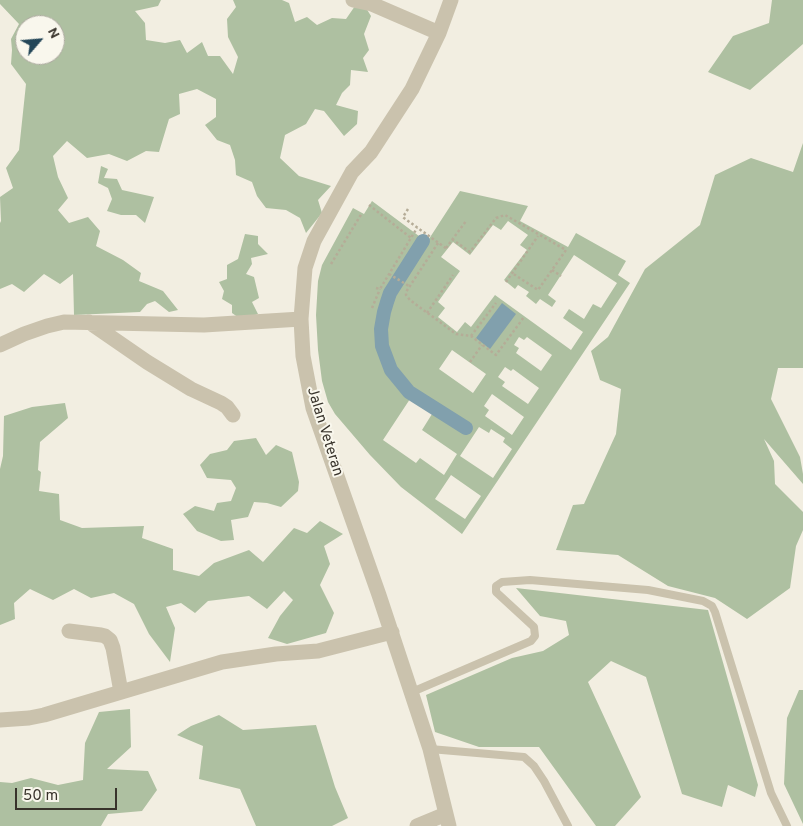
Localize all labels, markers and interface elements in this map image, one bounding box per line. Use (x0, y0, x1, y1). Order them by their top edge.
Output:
north arrow (15, 15, 65, 65)
text: N (43, 25, 63, 42)
street label: Jalan Veteran (302, 385, 346, 479)
scale bar (18, 778, 120, 810)
text: 50 m (23, 787, 58, 806)

